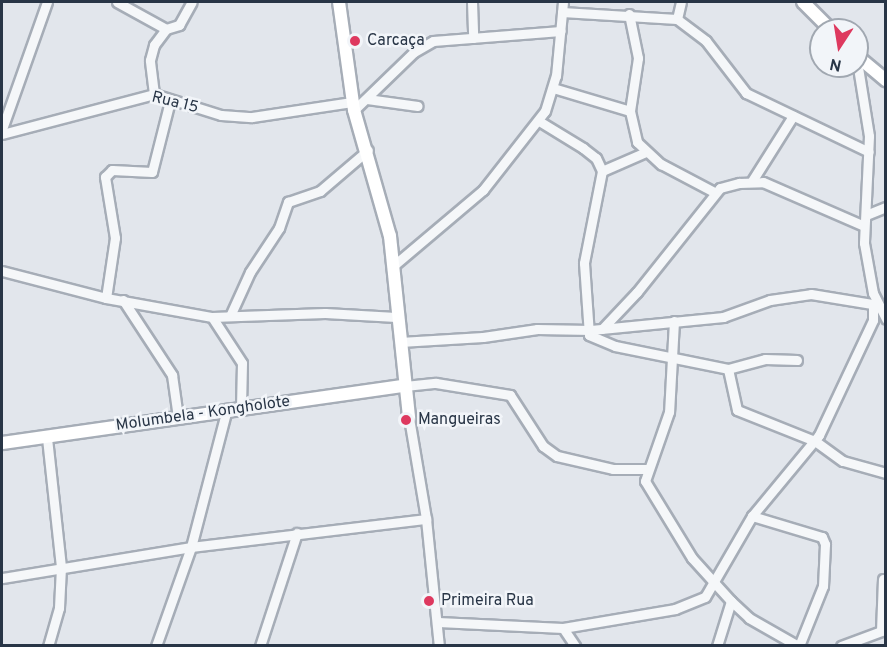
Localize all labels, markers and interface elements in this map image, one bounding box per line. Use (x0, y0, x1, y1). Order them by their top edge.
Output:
north arrow (809, 18, 869, 78)
place label: Carcaça (367, 31, 425, 51)
marker: Carcaça (348, 34, 362, 48)
text: N (828, 53, 843, 75)
street label: Rua 15 (150, 88, 200, 118)
street label: Molumbela - Kongholote (115, 392, 291, 436)
place label: Mangueiras (418, 410, 501, 430)
marker: Mangueiras (399, 413, 413, 427)
place label: Primeira Rua (441, 591, 534, 611)
marker: Primeira Rua (422, 594, 436, 608)

